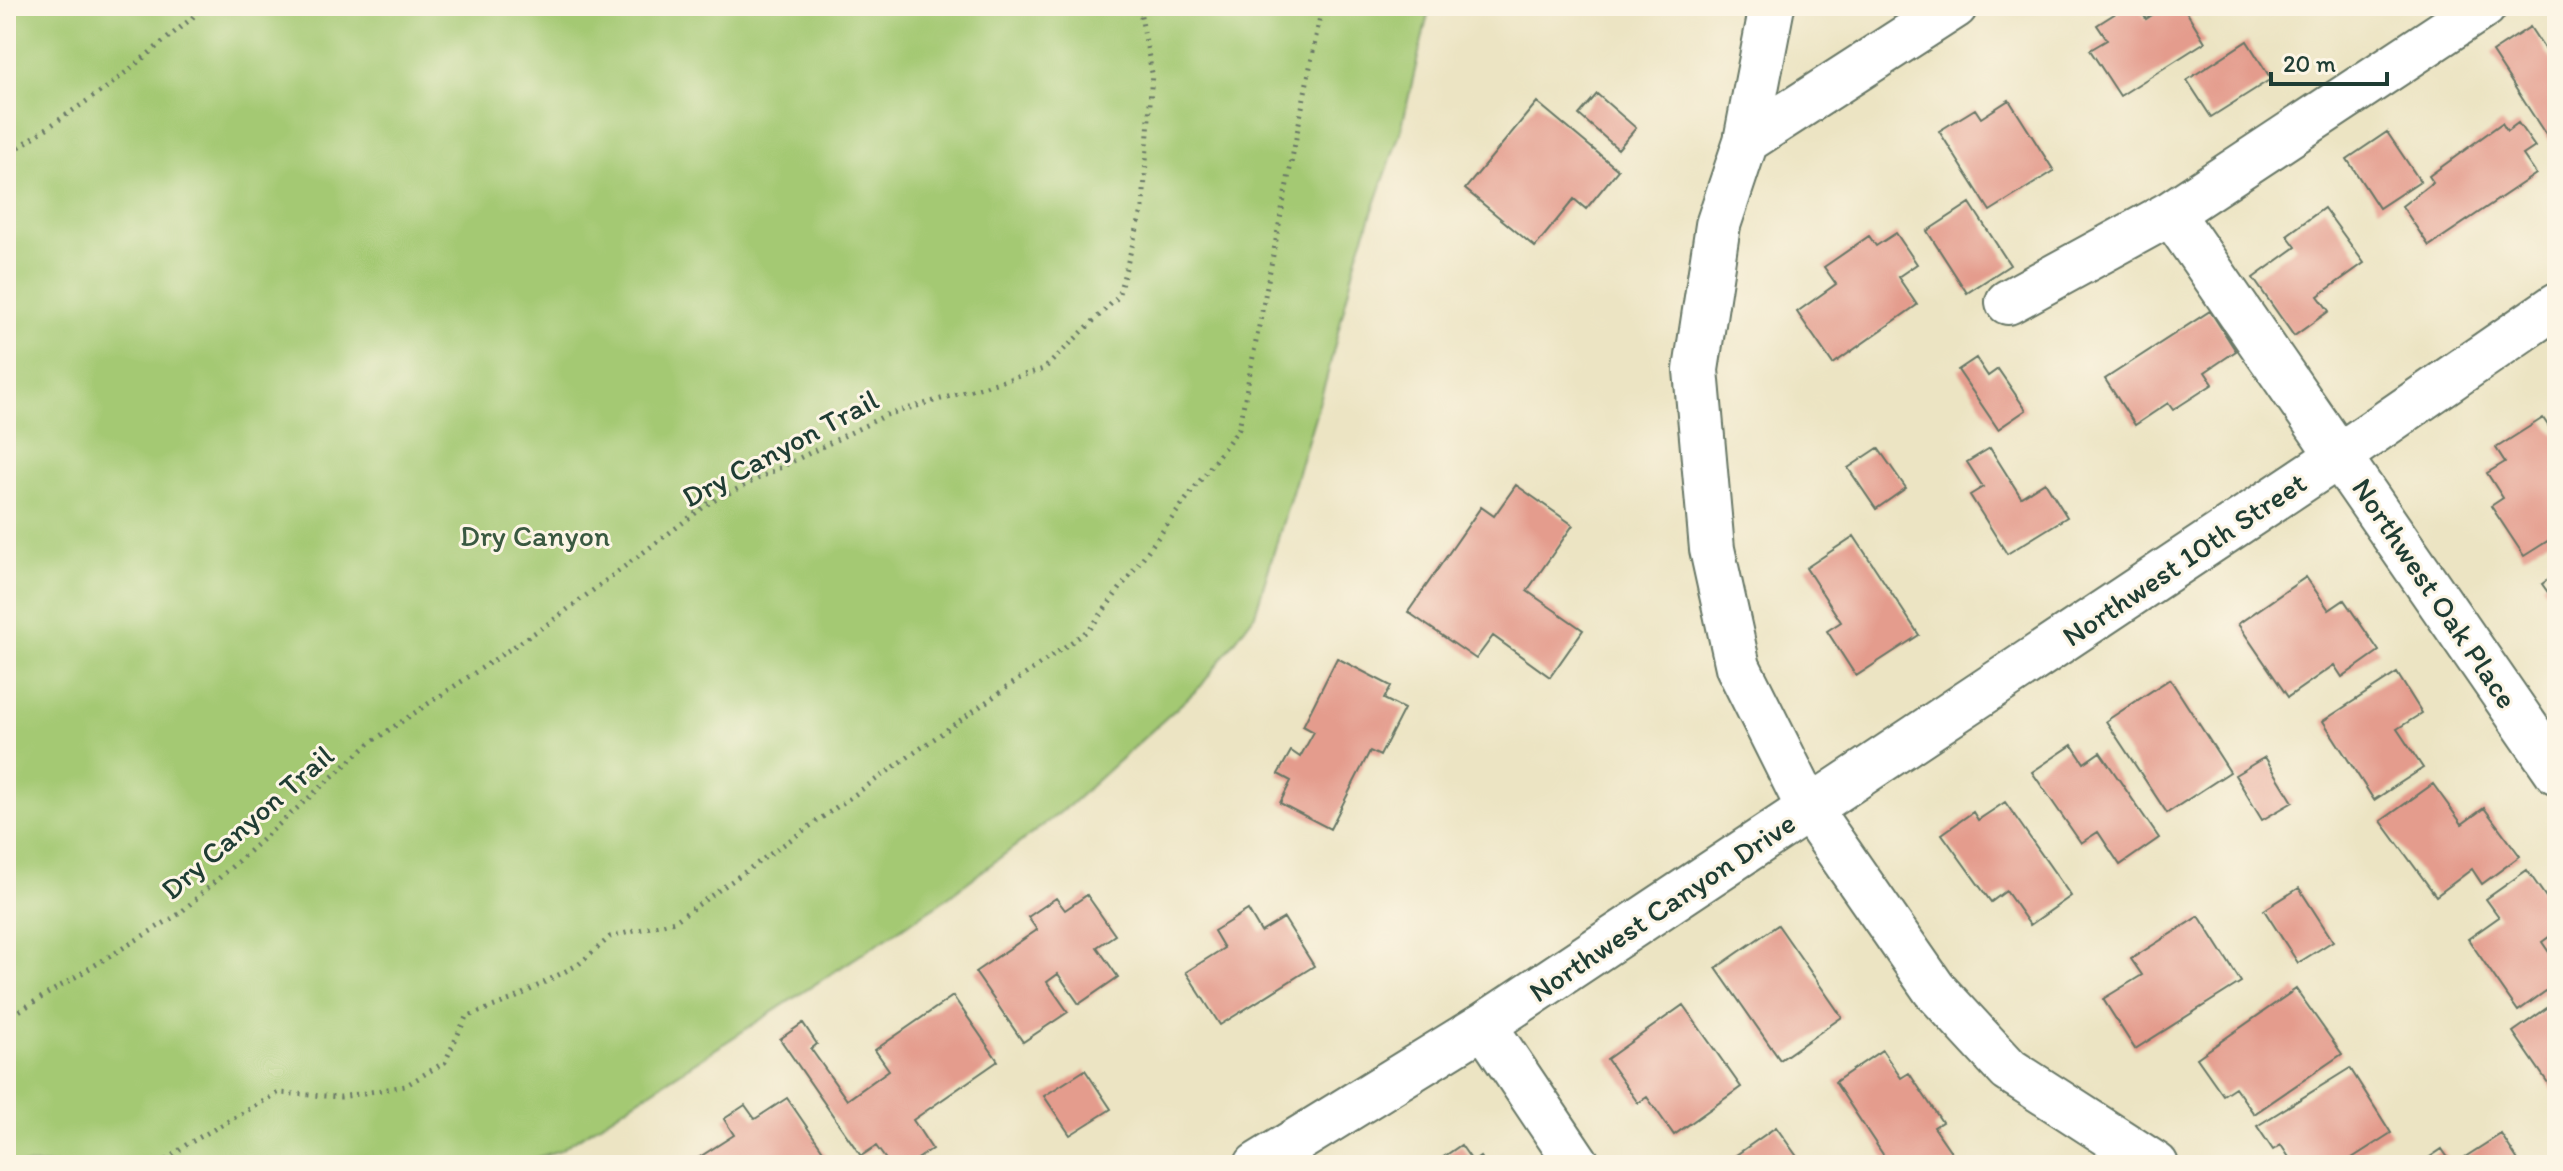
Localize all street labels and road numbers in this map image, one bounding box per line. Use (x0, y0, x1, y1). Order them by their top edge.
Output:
street label: Dry Canyon Trail (675, 380, 885, 515)
street label: Northwest 10th Street (2055, 464, 2313, 654)
street label: Northwest Oak Place (2344, 471, 2526, 715)
street label: Dry Canyon Trail (153, 737, 341, 907)
street label: Northwest Canyon Drive (1522, 804, 1802, 1010)

